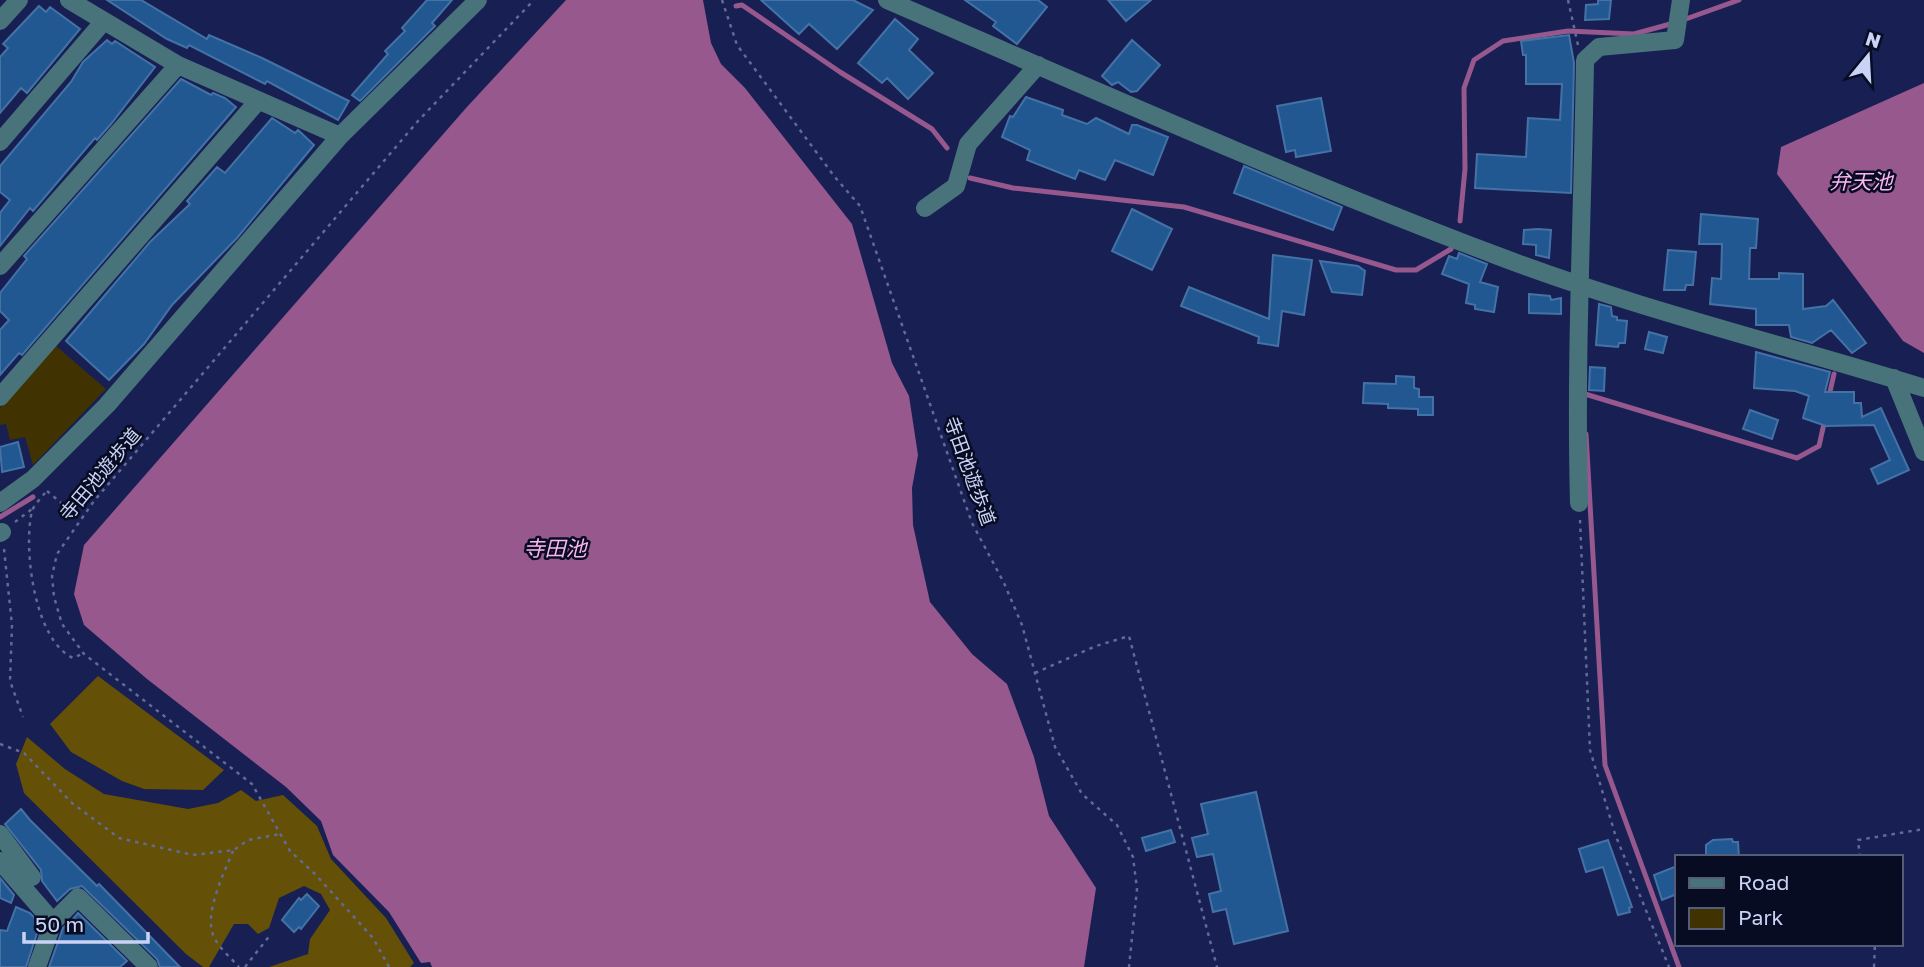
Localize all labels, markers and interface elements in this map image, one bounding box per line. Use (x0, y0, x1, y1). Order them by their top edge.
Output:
north arrow (1833, 21, 1903, 91)
text: N (1863, 26, 1884, 53)
water label: 弁天池 (1830, 168, 1894, 194)
street label: 寺田池遊歩道 (940, 413, 1001, 528)
street label: 寺田池遊歩道 (54, 423, 145, 525)
water label: 寺田池 (524, 535, 588, 561)
legend (1675, 855, 1903, 946)
text: Road (1738, 869, 1789, 895)
scale bar (24, 900, 149, 944)
text: Park (1738, 904, 1784, 930)
text: 50 m (35, 911, 84, 937)

